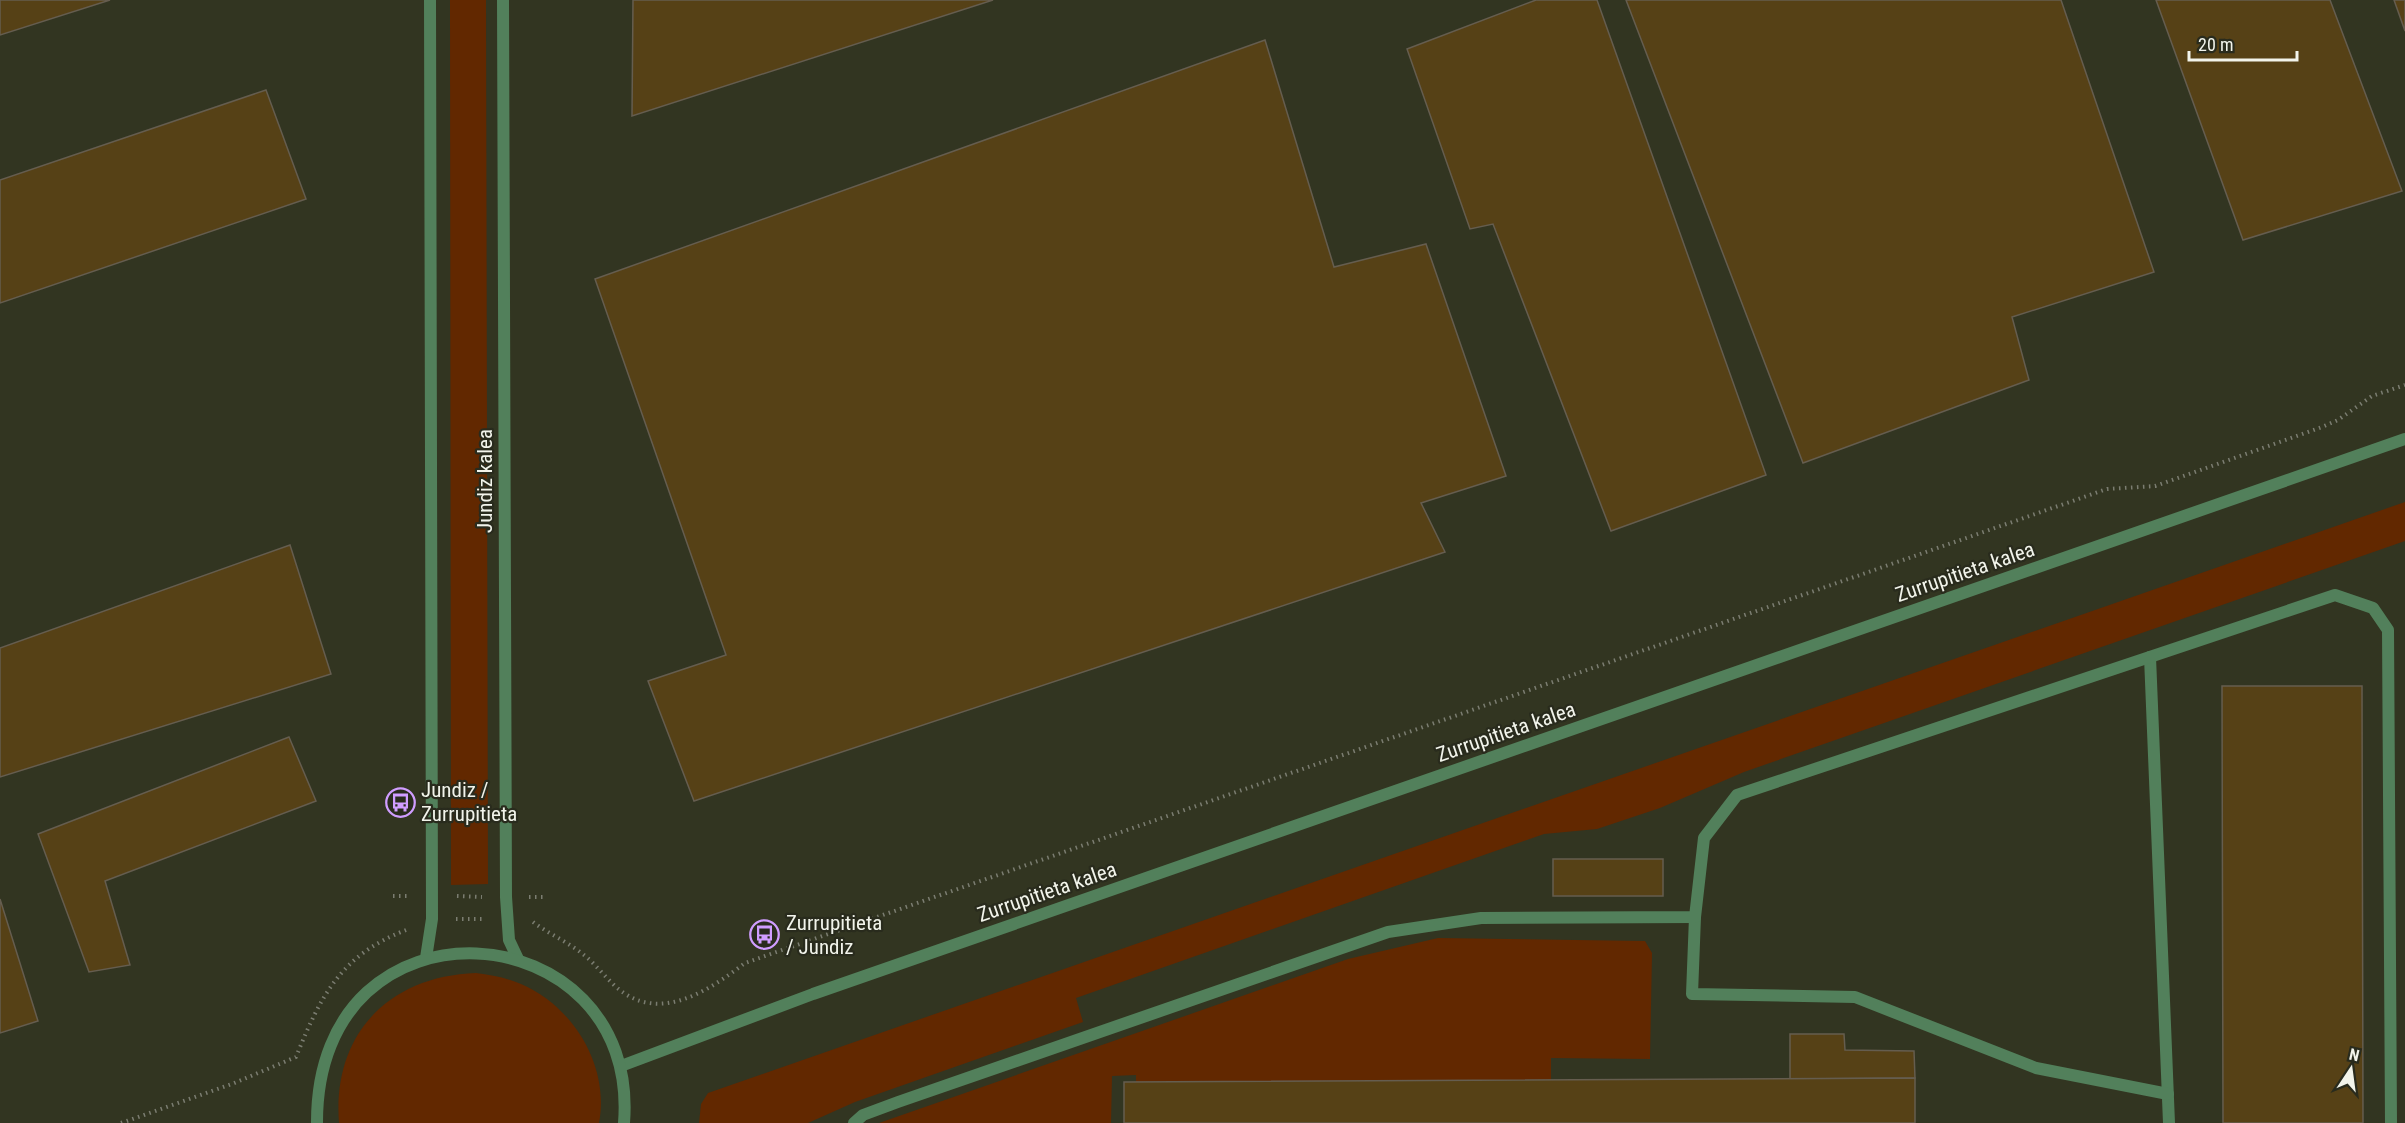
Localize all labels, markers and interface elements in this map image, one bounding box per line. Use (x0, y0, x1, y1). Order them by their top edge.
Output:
scale bar (2189, 24, 2297, 62)
text: 20 m (2198, 34, 2233, 55)
street label: Jundiz kalea (473, 429, 497, 533)
street label: Zurrupitieta kalea (1892, 537, 2038, 607)
street label: Zurrupitieta kalea (1433, 697, 1579, 767)
place label: Jundiz / Zurrupitieta (421, 778, 517, 826)
bus stop icon: Jundiz / Zurrupitieta (384, 786, 416, 818)
street label: Zurrupitieta kalea (974, 857, 1120, 927)
place label: Zurrupitieta / Jundiz (786, 911, 882, 959)
bus stop icon: Zurrupitieta / Jundiz (749, 919, 781, 951)
north arrow (2321, 1039, 2381, 1099)
text: N (2347, 1045, 2361, 1065)

